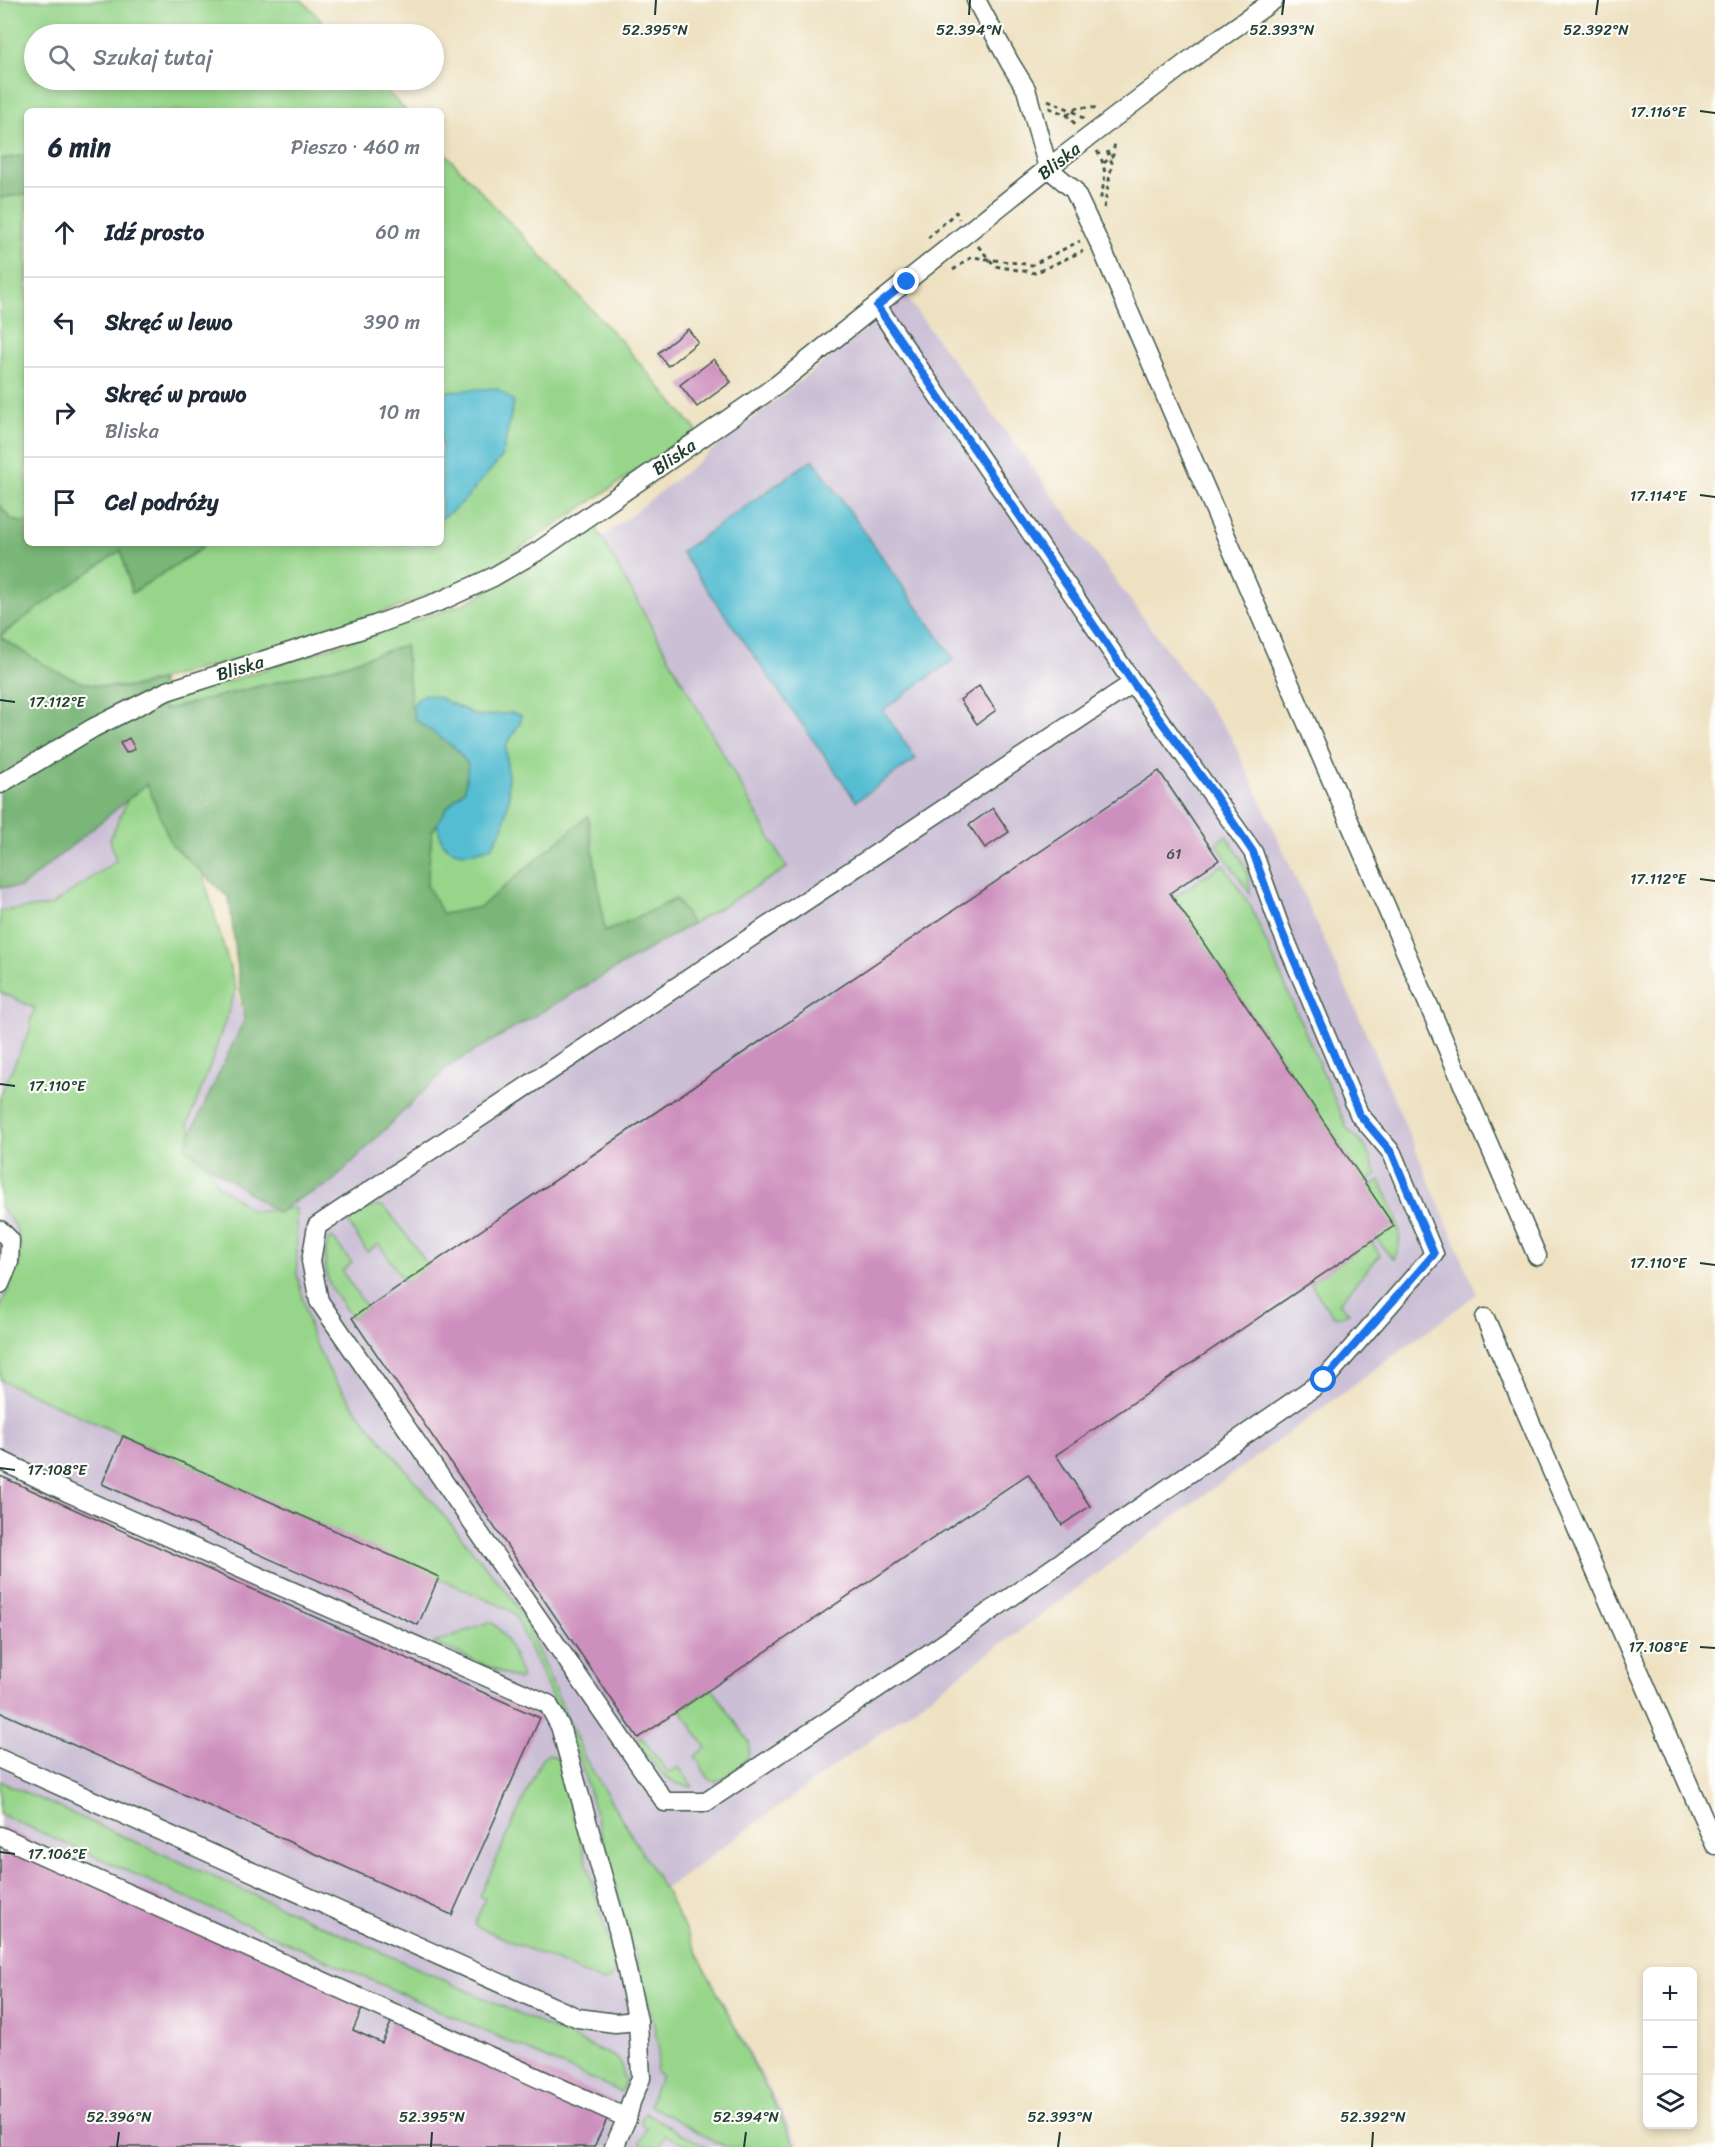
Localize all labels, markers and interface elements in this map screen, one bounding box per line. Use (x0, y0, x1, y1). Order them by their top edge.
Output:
text: 52.395°N (622, 17, 688, 43)
text: 52.394°N (936, 17, 1003, 43)
text: 52.393°N (1250, 17, 1315, 43)
text: 52.392°N (1563, 17, 1629, 43)
search box (24, 24, 444, 90)
text: Szukaj tutaj (93, 38, 212, 77)
icon: search (45, 41, 78, 74)
text: 17.116°E (1630, 99, 1688, 125)
text: 6 min (48, 124, 111, 170)
text: Pieszo · 460 m (291, 130, 420, 165)
street label: Bliska (1030, 133, 1089, 188)
text: Idź prosto (105, 213, 204, 252)
text: 60 m (375, 215, 420, 250)
icon: ahead (48, 216, 81, 249)
route end (893, 268, 919, 294)
text: Skręć w lewo (105, 303, 232, 342)
text: 390 m (364, 305, 420, 340)
icon: left (48, 306, 81, 339)
text: Skręć w prawo (105, 375, 247, 414)
text: 10 m (378, 395, 420, 430)
icon: right (48, 396, 81, 429)
text: Bliska (105, 414, 159, 449)
street label: Bliska (645, 429, 704, 484)
text: Cel podróży (105, 483, 218, 522)
text: 17.114°E (1630, 483, 1688, 509)
icon: arrive (48, 486, 81, 519)
street label: Bliska (212, 645, 269, 690)
text: 17.112°E (29, 689, 87, 715)
house number: 61 (1167, 841, 1181, 867)
text: 17.112°E (1630, 866, 1688, 892)
text: 17.110°E (29, 1073, 87, 1099)
text: 17.110°E (1630, 1250, 1688, 1276)
route start (1310, 1366, 1336, 1392)
text: 17.108°E (27, 1457, 88, 1483)
text: 17.108°E (1628, 1634, 1689, 1660)
text: 17.106°E (28, 1841, 88, 1867)
map controls (1643, 1967, 1697, 2129)
button: + (1643, 1967, 1697, 2021)
button: − (1643, 2021, 1697, 2075)
button: layers (1643, 2075, 1697, 2129)
text: 52.396°N (86, 2104, 152, 2130)
text: 52.395°N (399, 2104, 465, 2130)
text: 52.394°N (713, 2104, 780, 2130)
text: 52.393°N (1028, 2104, 1093, 2130)
text: 52.392°N (1340, 2104, 1406, 2130)

